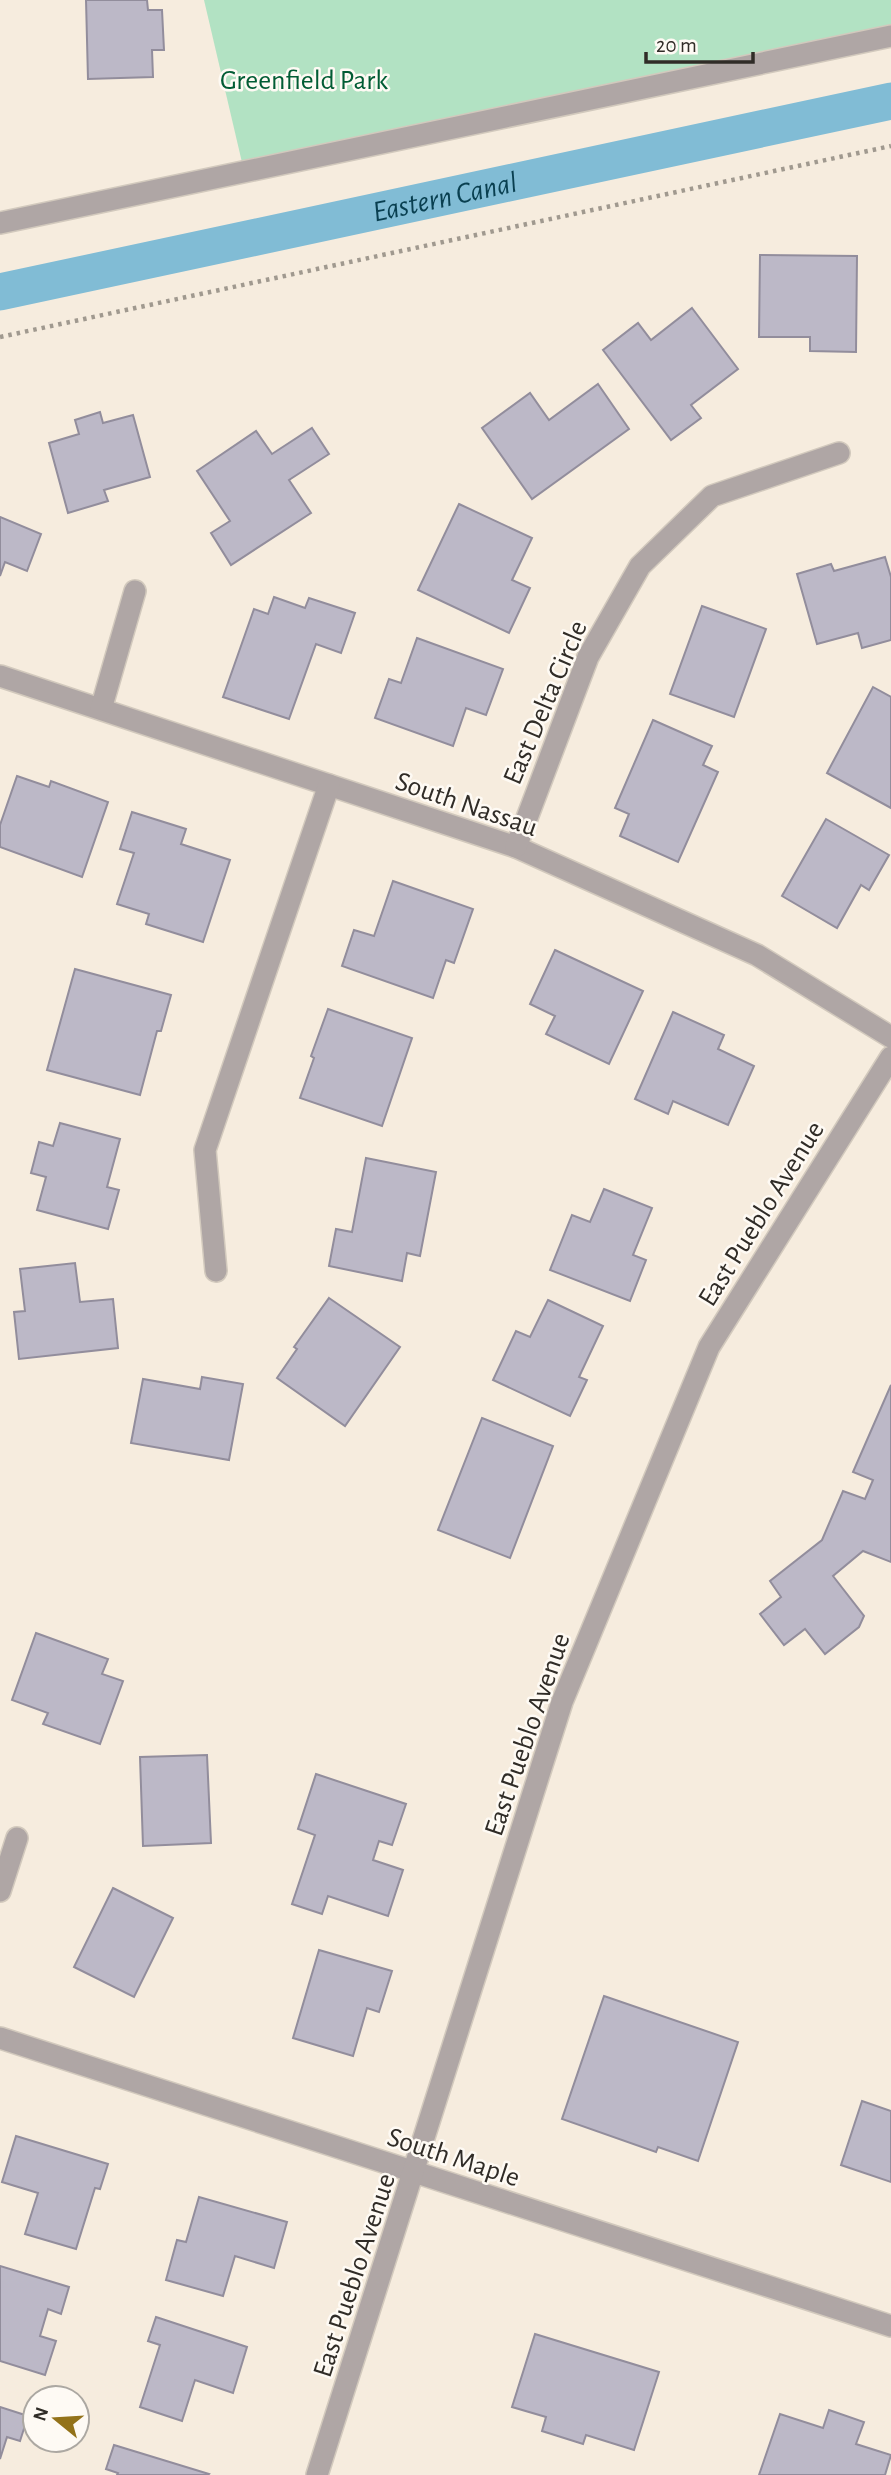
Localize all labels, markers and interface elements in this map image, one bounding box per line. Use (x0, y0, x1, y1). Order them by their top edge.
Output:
scale bar (646, 21, 753, 65)
text: 20 m (656, 35, 697, 56)
park label: Greenfield Park (220, 67, 388, 95)
water label: Eastern Canal (370, 168, 520, 228)
street label: East Delta Circle (499, 617, 593, 789)
street label: South Nassau (392, 768, 541, 842)
street label: East Pueblo Avenue (694, 1117, 830, 1312)
street label: East Pueblo Avenue (480, 1630, 576, 1840)
street label: South Maple (384, 2123, 523, 2192)
street label: East Pueblo Avenue (309, 2170, 401, 2381)
north arrow (21, 2384, 91, 2454)
text: N (30, 2405, 52, 2423)

